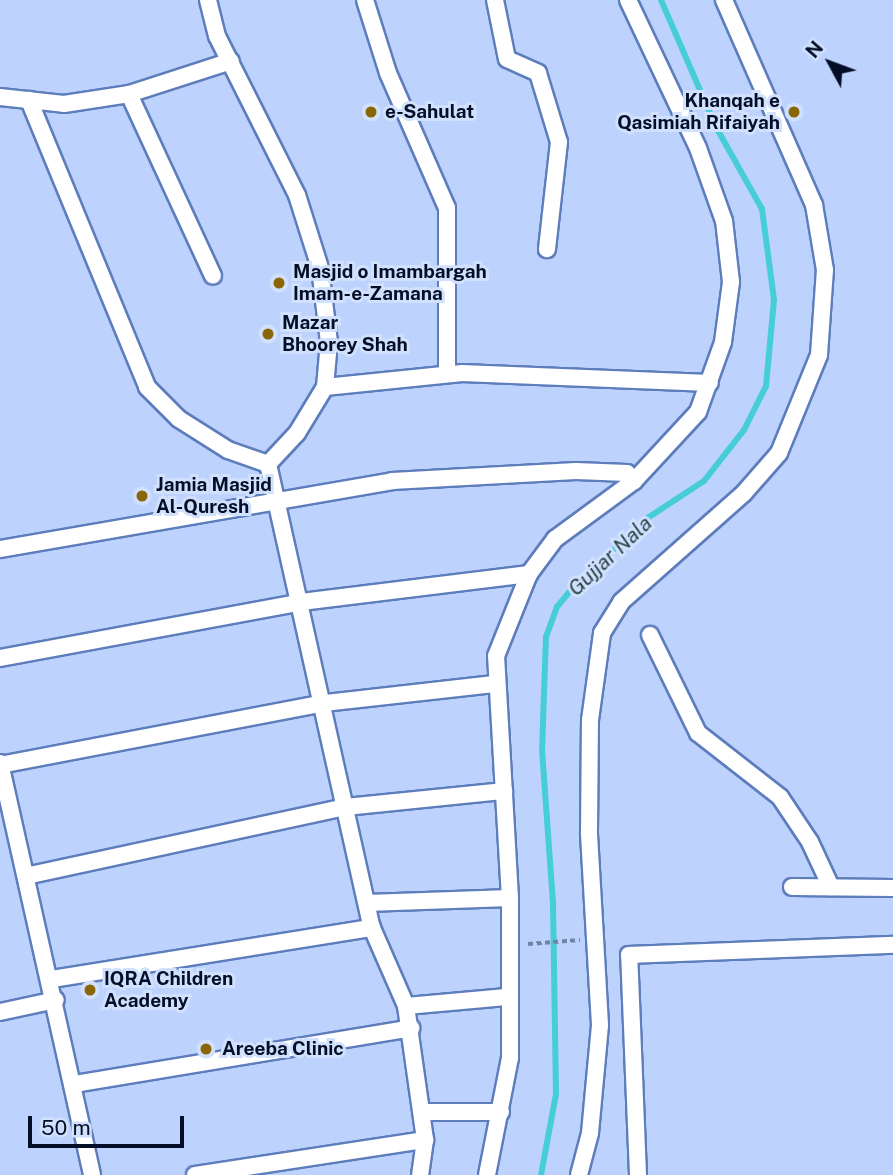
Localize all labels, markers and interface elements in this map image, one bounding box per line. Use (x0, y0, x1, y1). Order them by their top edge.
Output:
north arrow (795, 28, 865, 98)
text: N (801, 36, 827, 62)
place label: Khanqah e Qasimiah Rifaiyah (617, 90, 780, 134)
place label: e-Sahulat (385, 101, 474, 123)
marker: e-Sahulat (363, 104, 379, 120)
marker: Khanqah e Qasimiah Rifaiyah (786, 104, 802, 120)
place label: Masjid o Imambargah Imam-e-Zamana (293, 261, 487, 305)
marker: Masjid o Imambargah Imam-e-Zamana (271, 275, 287, 291)
place label: Mazar Bhoorey Shah (282, 312, 408, 356)
marker: Mazar Bhoorey Shah (260, 326, 276, 342)
place label: Jamia Masjid Al-Quresh (156, 474, 272, 518)
marker: Jamia Masjid Al-Quresh (134, 488, 150, 504)
water label: Gujjar Nala (563, 511, 657, 601)
place label: IQRA Children Academy (104, 968, 233, 1012)
marker: IQRA Children Academy (82, 982, 98, 998)
place label: Areeba Clinic (222, 1038, 344, 1060)
marker: Areeba Clinic (196, 1039, 216, 1059)
scale bar (32, 1102, 187, 1146)
text: 50 m (41, 1115, 91, 1140)

